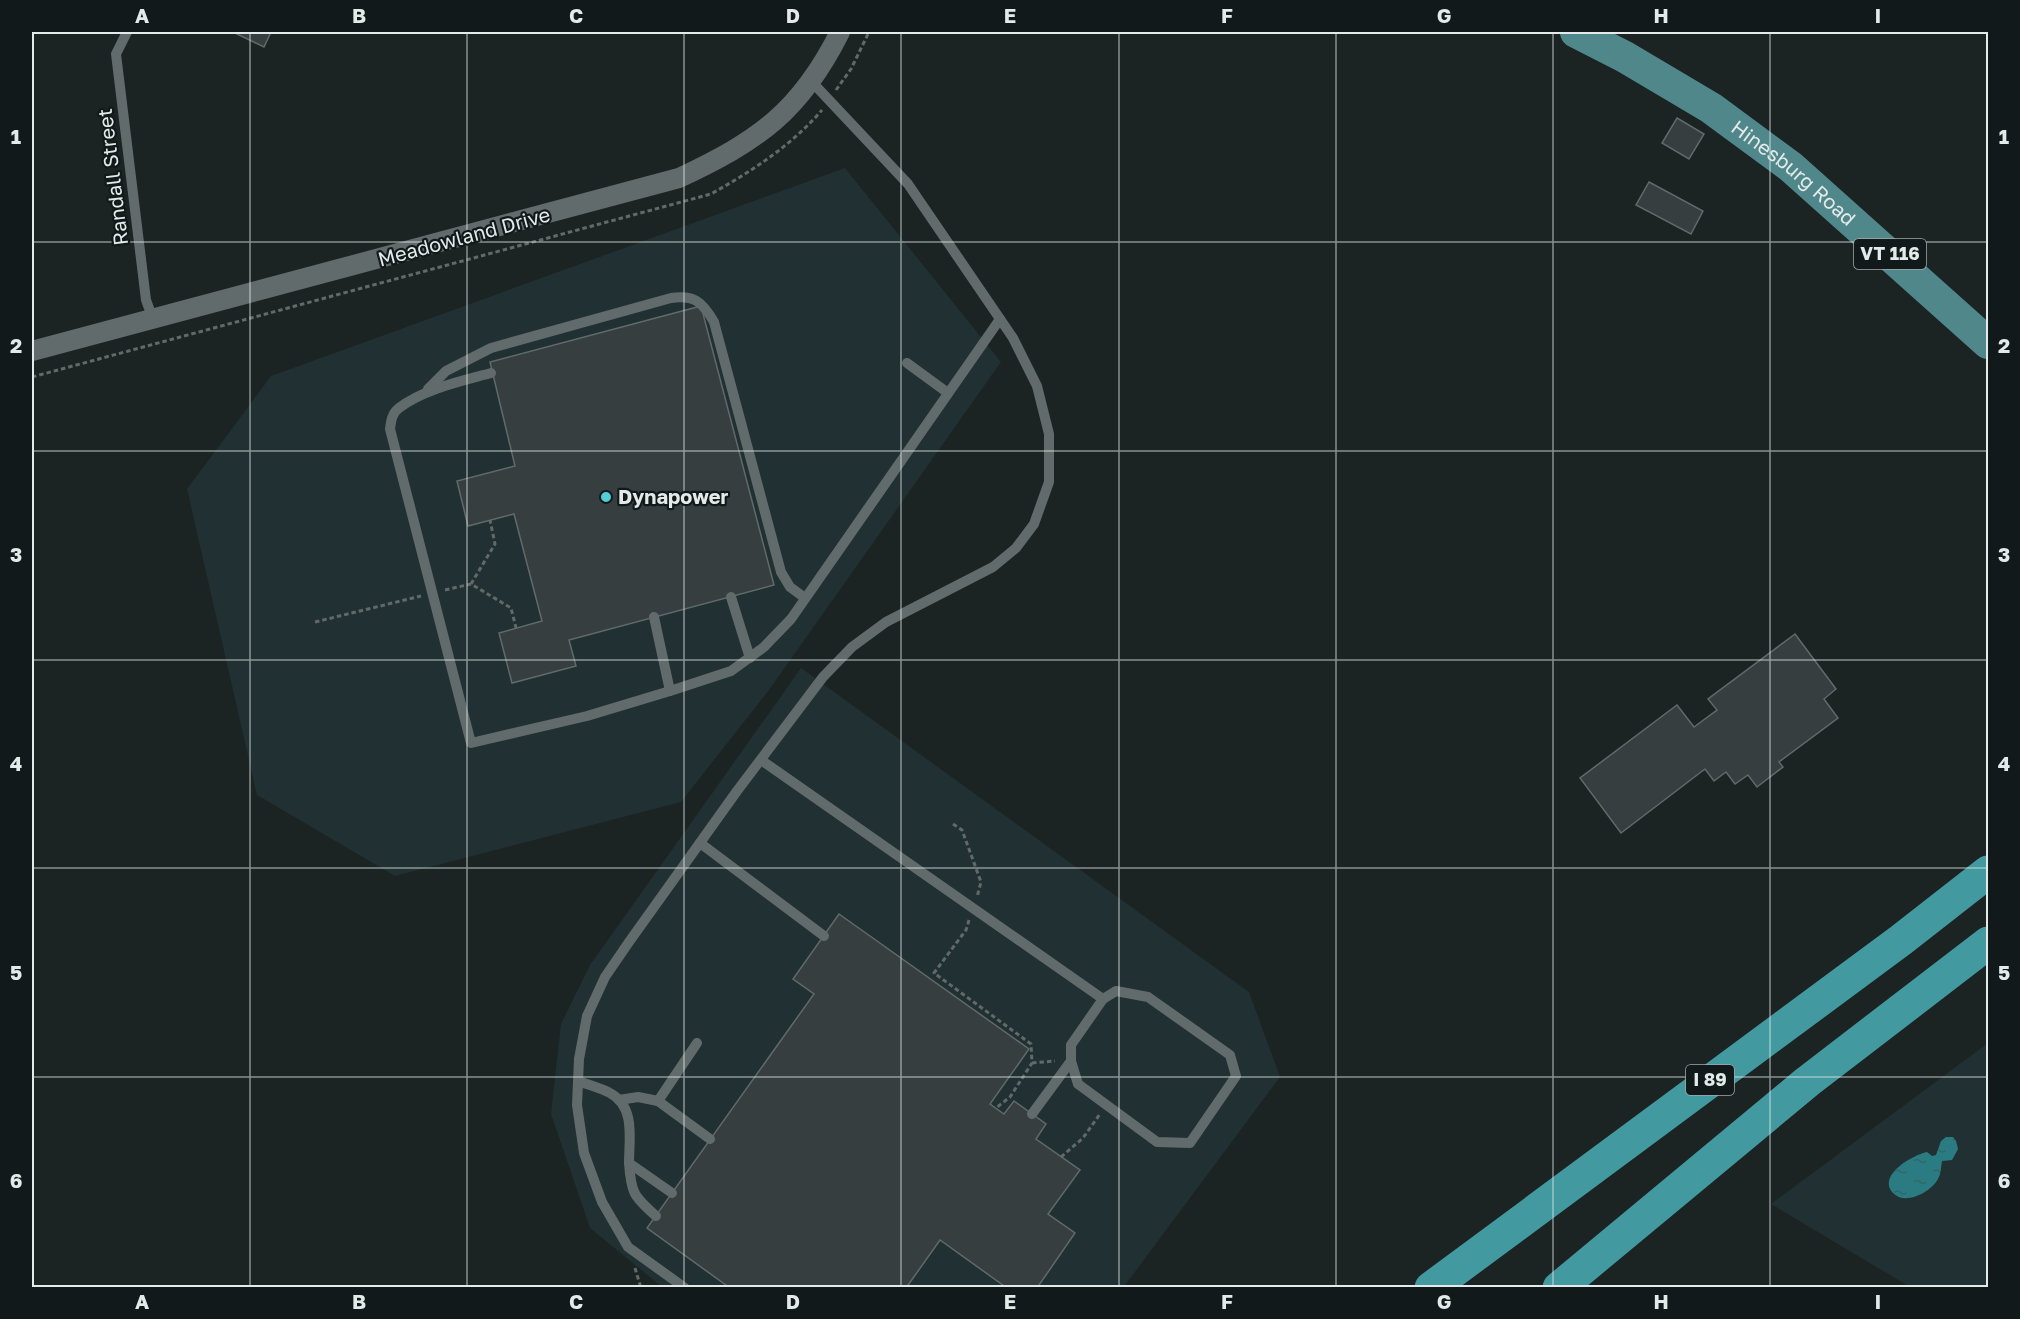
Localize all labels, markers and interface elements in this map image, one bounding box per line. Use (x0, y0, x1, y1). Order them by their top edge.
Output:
text: A (135, 3, 149, 27)
text: B (352, 3, 366, 27)
text: C (569, 3, 583, 27)
text: D (786, 3, 800, 27)
text: E (1004, 3, 1016, 27)
text: F (1221, 3, 1233, 27)
text: G (1437, 3, 1451, 27)
text: H (1653, 3, 1669, 27)
text: I (1875, 3, 1881, 27)
street label: Randall Street (92, 107, 132, 247)
street label: Hinesburg Road (1727, 114, 1861, 230)
text: 1 (11, 124, 21, 148)
text: 1 (1999, 124, 2009, 148)
street label: Meadowland Drive (375, 202, 552, 271)
road number: VT 116 (1854, 239, 1926, 269)
text: 2 (10, 333, 22, 357)
text: 2 (1998, 333, 2010, 357)
place label: Dynapower (618, 484, 728, 508)
marker: Dynapower (599, 490, 613, 504)
text: 3 (10, 542, 22, 566)
text: 3 (1998, 542, 2010, 566)
text: 4 (10, 751, 22, 775)
text: 4 (1998, 751, 2010, 775)
text: 5 (10, 960, 22, 984)
text: 5 (1998, 960, 2010, 984)
road number: I 89 (1686, 1065, 1734, 1095)
text: 6 (10, 1168, 22, 1192)
text: 6 (1998, 1168, 2010, 1192)
text: A (135, 1289, 149, 1313)
text: B (352, 1289, 366, 1313)
text: C (569, 1289, 583, 1313)
text: D (786, 1289, 800, 1313)
text: E (1004, 1289, 1016, 1313)
text: F (1221, 1289, 1233, 1313)
text: G (1437, 1289, 1451, 1313)
text: H (1653, 1289, 1669, 1313)
text: I (1875, 1289, 1881, 1313)

